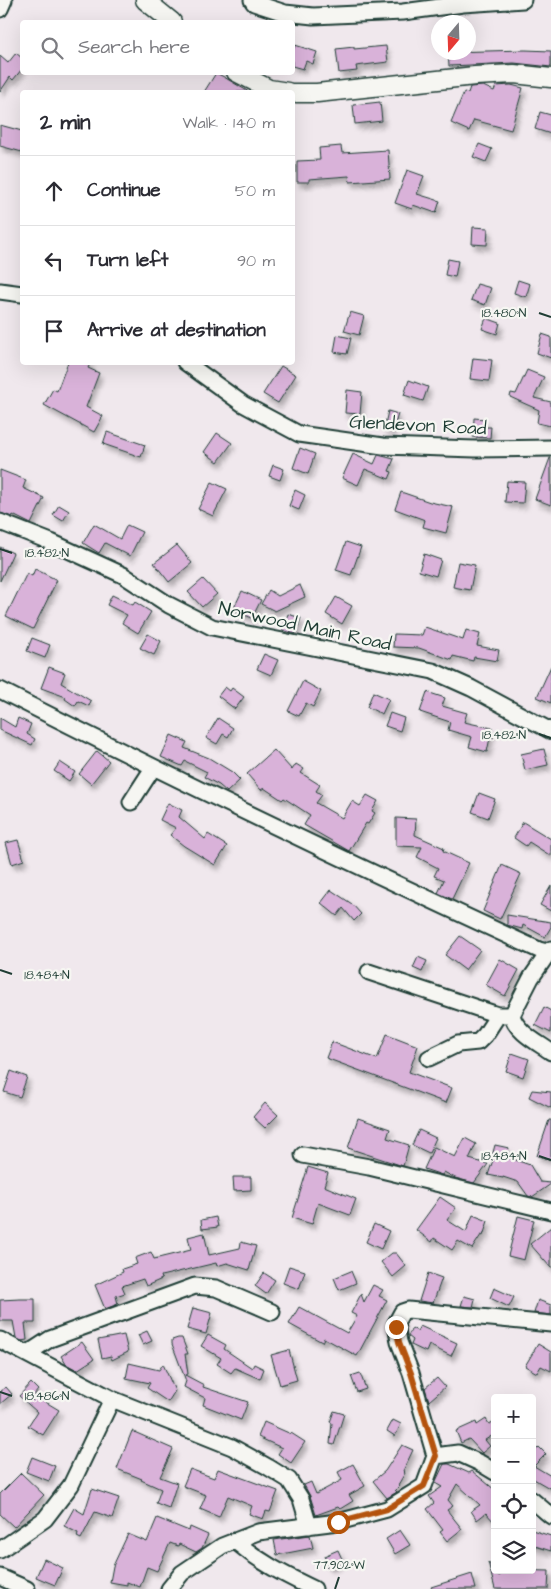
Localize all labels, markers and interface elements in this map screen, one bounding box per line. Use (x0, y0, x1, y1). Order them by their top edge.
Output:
north arrow (431, 15, 476, 60)
search box (20, 20, 295, 75)
icon: search (38, 34, 66, 62)
text: Search here (78, 34, 190, 61)
text: 2 min (40, 108, 90, 137)
text: Walk · 140 m (183, 112, 275, 134)
icon: ahead (40, 177, 68, 205)
text: Continue (87, 177, 161, 204)
text: 50 m (235, 180, 275, 202)
icon: left (40, 247, 68, 275)
text: Turn left (87, 247, 168, 274)
text: 90 m (237, 250, 275, 272)
text: 18.480°N (482, 305, 527, 322)
icon: arrive (40, 317, 68, 345)
text: Arrive at destination (87, 317, 266, 344)
street label: Glendevon Road (349, 408, 487, 443)
text: 18.482°N (25, 545, 69, 562)
street label: Norwood Main Road (216, 595, 394, 658)
text: 18.482°N (482, 727, 526, 744)
text: 18.484°N (24, 967, 70, 984)
text: 18.484°N (481, 1148, 527, 1165)
route end (385, 1316, 408, 1339)
text: 18.486°N (25, 1388, 70, 1405)
map controls (491, 1394, 536, 1574)
button: + (491, 1394, 536, 1439)
button: − (491, 1439, 536, 1484)
button: locate (491, 1484, 536, 1529)
route start (327, 1511, 350, 1534)
button: layers (491, 1529, 536, 1574)
text: 77.902°W (313, 1557, 366, 1574)

